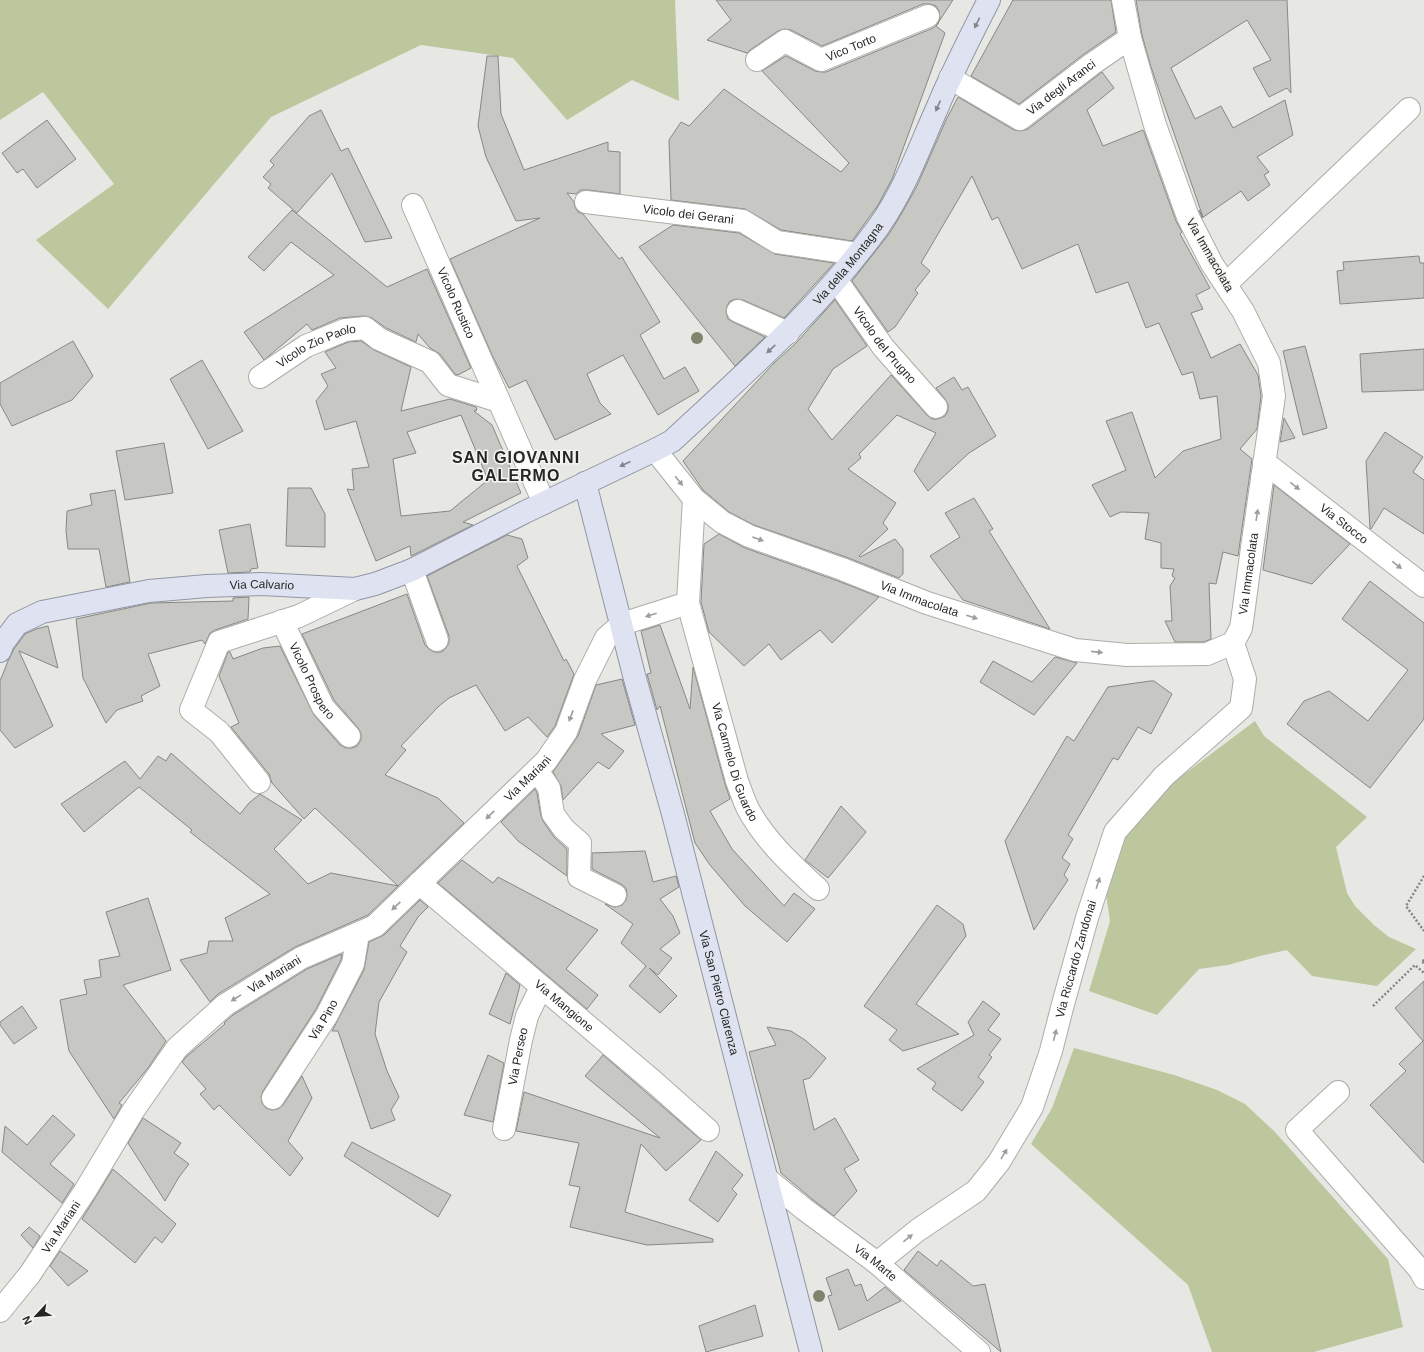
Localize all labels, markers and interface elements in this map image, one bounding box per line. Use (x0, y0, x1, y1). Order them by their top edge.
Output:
one-way arrow (974, 17, 981, 28)
street label: Vico Torto (824, 31, 878, 64)
street label: Via degli Aranci (1024, 57, 1098, 118)
one-way arrow (935, 100, 941, 111)
street label: Vicolo dei Gerani (642, 202, 734, 227)
street label: Via Immacolata (1183, 216, 1237, 294)
street label: Via della Montagna (810, 220, 886, 308)
street label: Vicolo Rustico (434, 265, 478, 341)
street label: Vicolo del Prugno (850, 304, 919, 387)
street label: Vicolo Zio Paolo (274, 322, 357, 371)
one-way arrow (766, 344, 776, 354)
district label: SAN GIOVANNI GALERMO (452, 449, 580, 484)
one-way arrow (619, 461, 630, 467)
one-way arrow (675, 475, 684, 486)
one-way arrow (1289, 481, 1300, 490)
street label: Via Stocco (1317, 501, 1371, 547)
one-way arrow (1254, 509, 1260, 521)
street label: Via Immacolata (1236, 532, 1261, 616)
one-way arrow (752, 536, 764, 542)
one-way arrow (1392, 561, 1403, 570)
street label: Via Calvario (229, 577, 295, 593)
street label: Via Immacolata (878, 578, 961, 620)
one-way arrow (645, 612, 657, 618)
one-way arrow (966, 614, 978, 620)
street label: Vicolo Prospero (286, 640, 338, 722)
one-way arrow (1091, 648, 1103, 655)
street label: Via Carmelo Di Guardo (709, 701, 761, 824)
one-way arrow (568, 711, 574, 723)
street label: Via Mariani (501, 753, 554, 804)
one-way arrow (485, 811, 495, 820)
one-way arrow (1096, 877, 1102, 889)
street label: Via Riccardo Zandonai (1053, 899, 1099, 1019)
one-way arrow (391, 901, 401, 910)
street label: Via San Pietro Clarenza (696, 929, 742, 1057)
street label: Via Mariani (245, 953, 304, 996)
street label: Via Mangione (532, 977, 597, 1035)
one-way arrow (231, 994, 241, 1002)
street label: Via Pino (306, 997, 341, 1043)
street label: Via Perseo (506, 1026, 531, 1086)
one-way arrow (1053, 1029, 1059, 1041)
one-way arrow (1001, 1148, 1008, 1160)
street label: Via Mariani (39, 1198, 84, 1256)
one-way arrow (902, 1234, 913, 1243)
street label: Via Marte (851, 1241, 900, 1284)
north arrow (16, 1296, 56, 1336)
text: N (20, 1314, 34, 1327)

